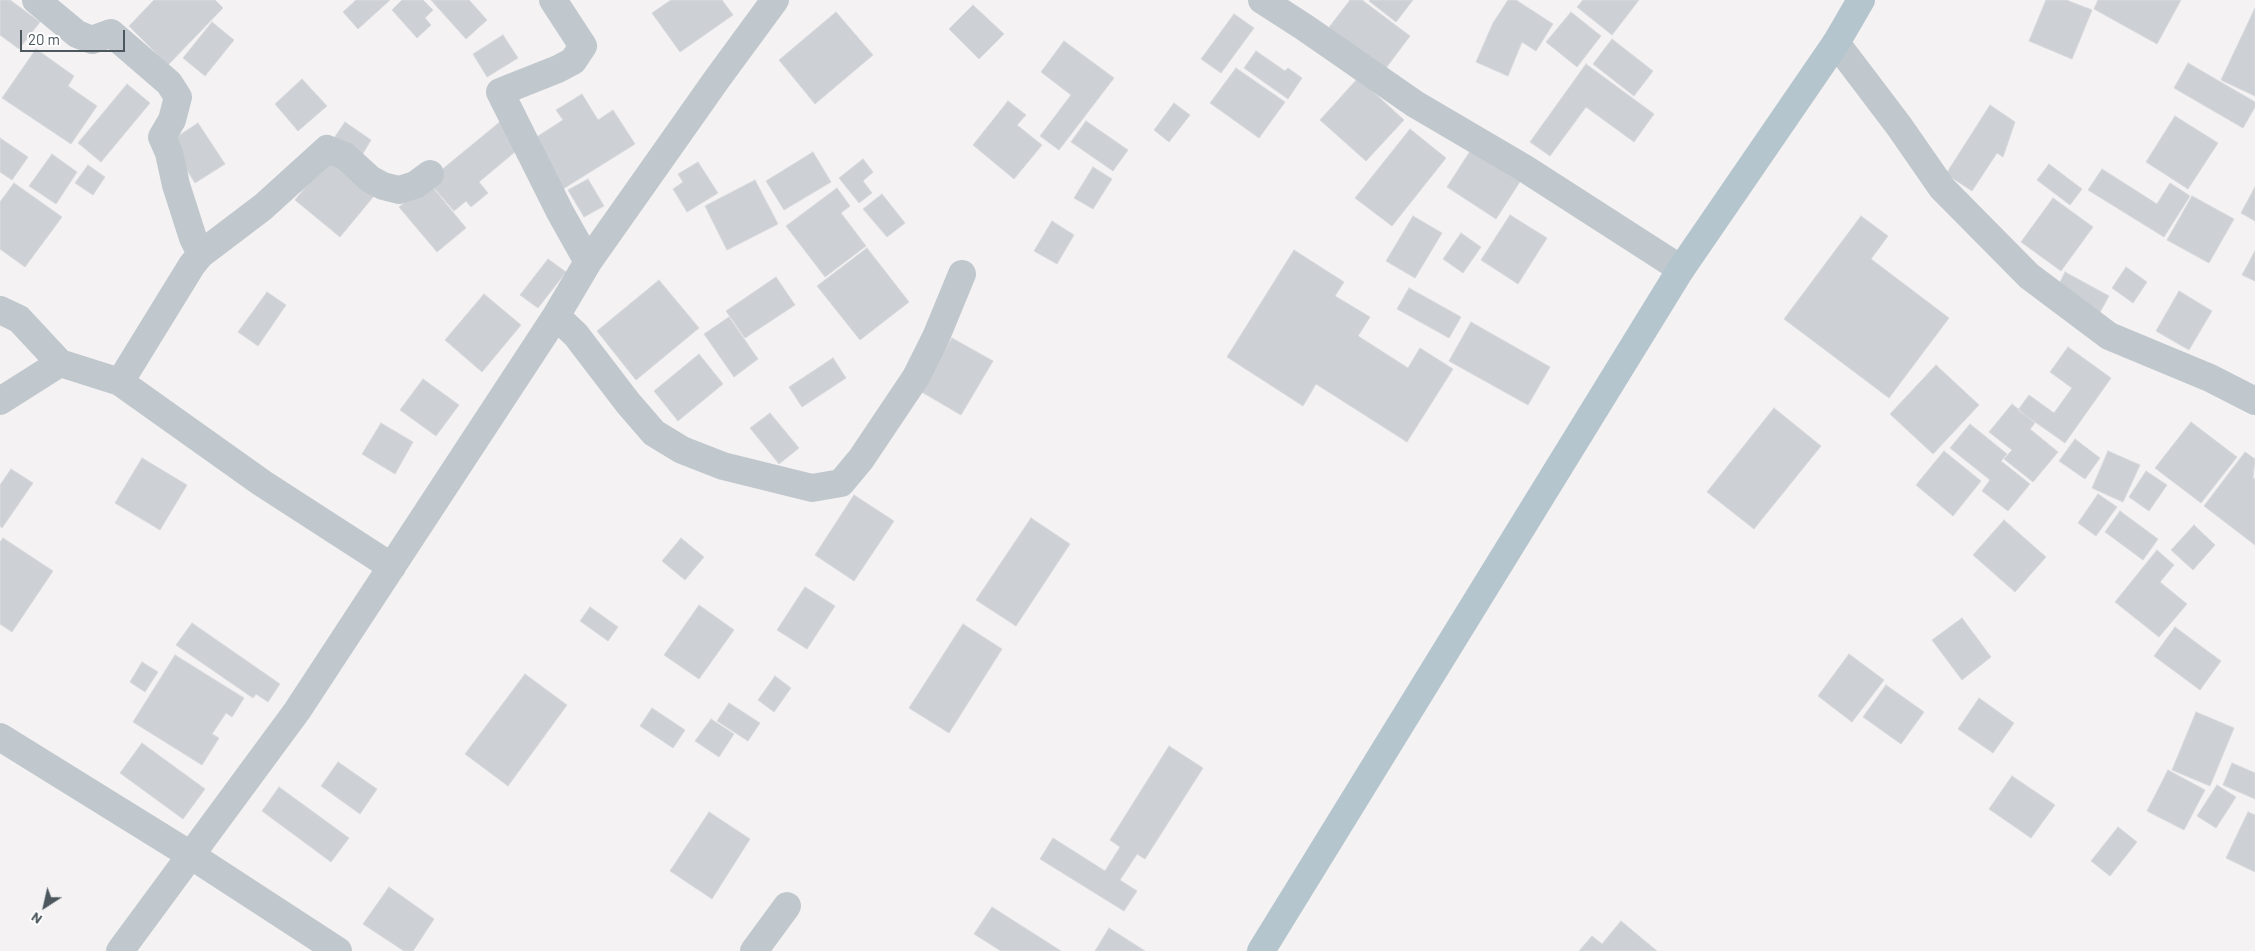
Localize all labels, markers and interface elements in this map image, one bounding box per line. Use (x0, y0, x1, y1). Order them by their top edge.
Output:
scale bar (22, 20, 128, 52)
text: 20 m (28, 30, 60, 48)
north arrow (20, 881, 70, 931)
text: N (27, 909, 45, 928)

